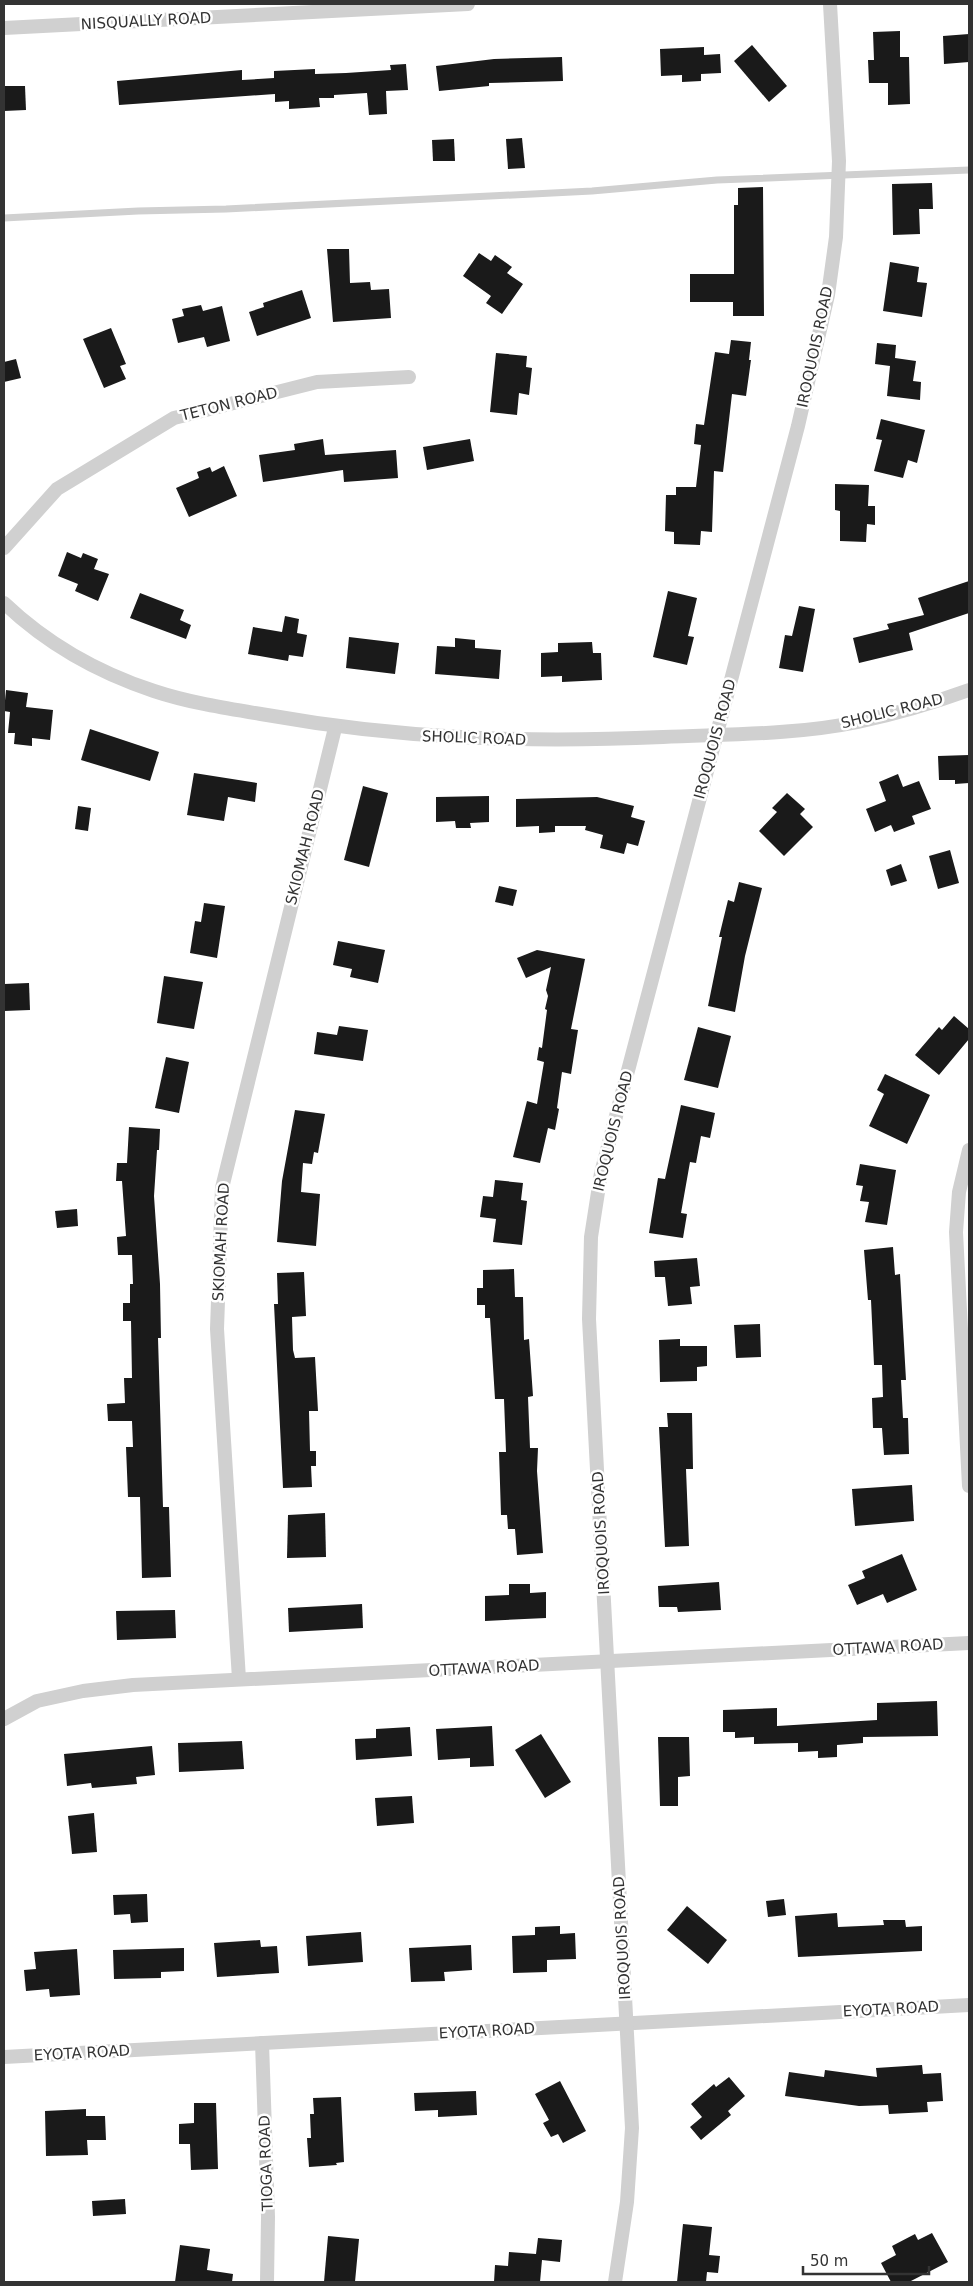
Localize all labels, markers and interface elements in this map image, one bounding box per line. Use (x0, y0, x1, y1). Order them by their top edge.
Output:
street label: NISQUALLY ROAD (80, 9, 212, 33)
street label: IROQUOIS ROAD (793, 285, 837, 409)
street label: TETON ROAD (178, 383, 279, 425)
street label: IROQUOIS ROAD (690, 677, 740, 801)
street label: SHOLIC ROAD (839, 690, 945, 732)
street label: SHOLIC ROAD (422, 727, 526, 749)
street label: SKIOMAH ROAD (282, 787, 328, 907)
street label: IROQUOIS ROAD (589, 1069, 637, 1193)
street label: SKIOMAH ROAD (209, 1182, 233, 1302)
street label: IROQUOIS ROAD (589, 1471, 613, 1595)
street label: OTTAWA ROAD (832, 1635, 944, 1659)
street label: OTTAWA ROAD (428, 1656, 540, 1680)
street label: IROQUOIS ROAD (610, 1876, 634, 2000)
street label: EYOTA ROAD (842, 1997, 940, 2021)
street label: EYOTA ROAD (438, 2019, 536, 2043)
street label: EYOTA ROAD (33, 2041, 131, 2065)
street label: TIOGA ROAD (255, 2115, 277, 2212)
scale bar (803, 2244, 929, 2276)
text: 50 m (810, 2252, 848, 2270)

